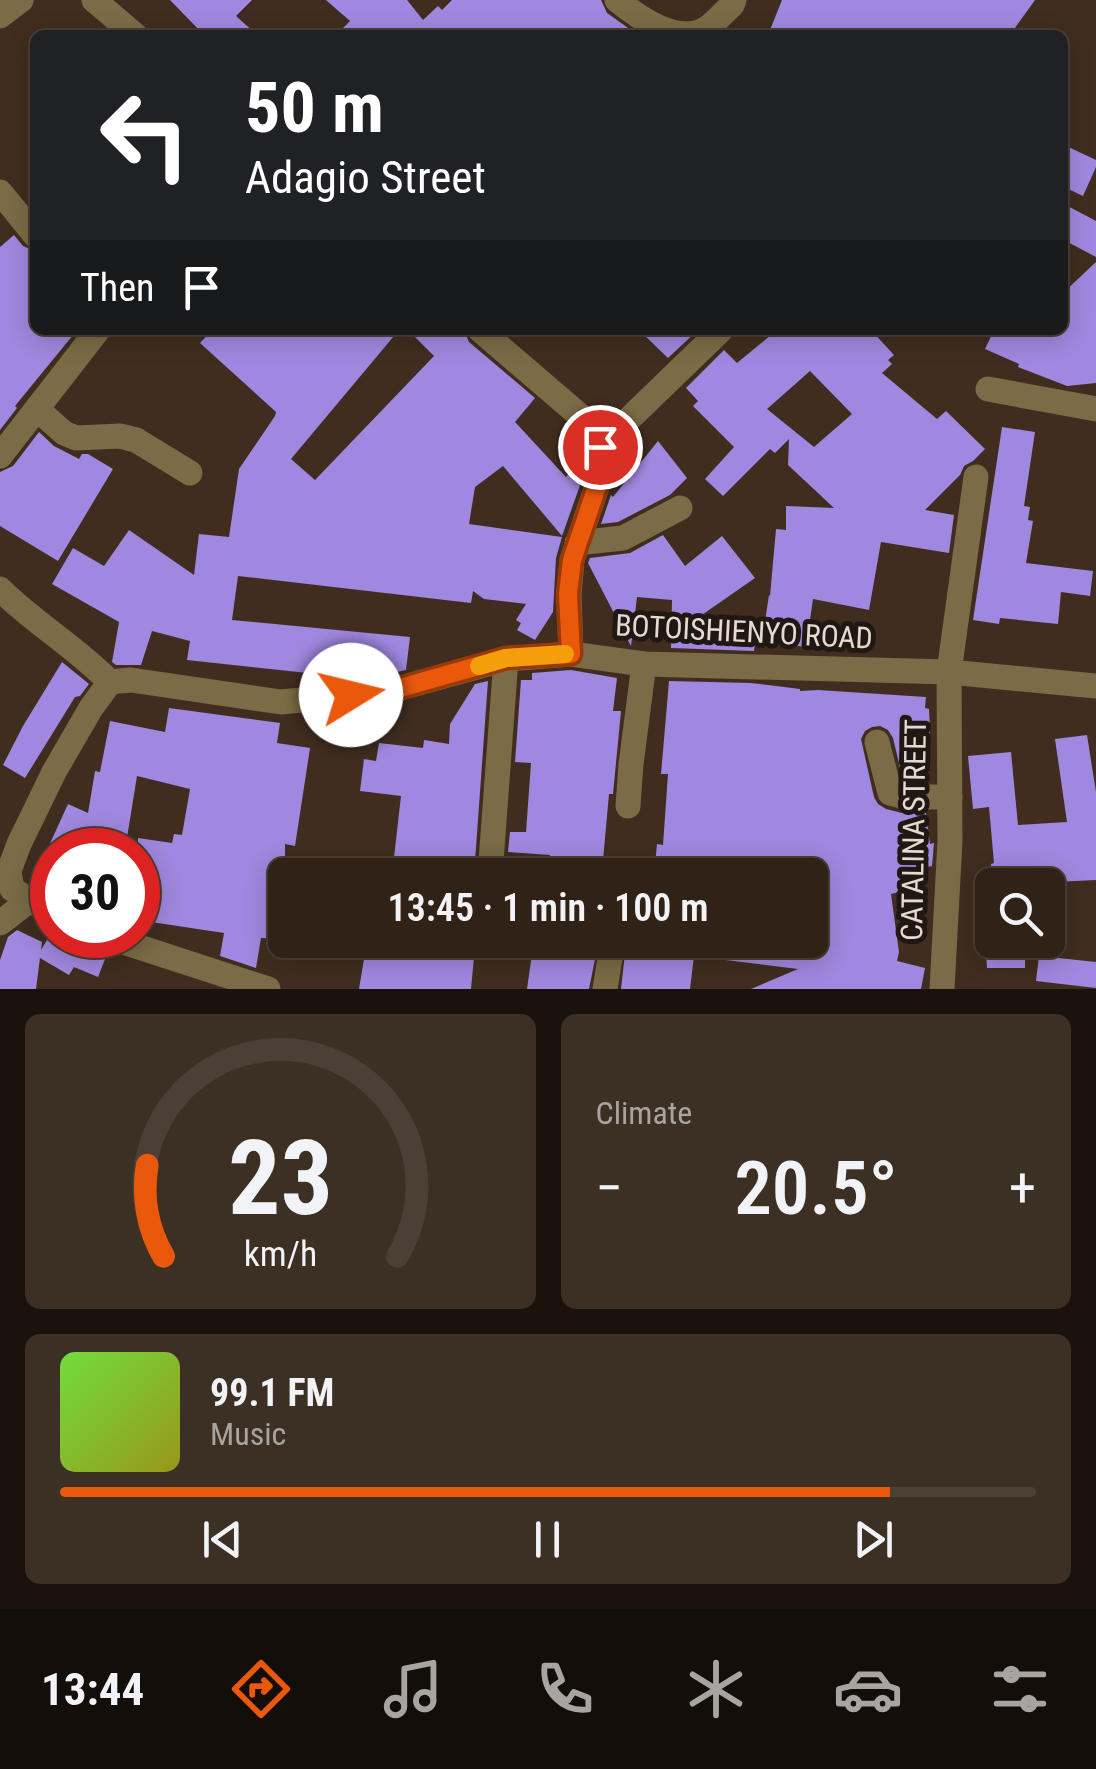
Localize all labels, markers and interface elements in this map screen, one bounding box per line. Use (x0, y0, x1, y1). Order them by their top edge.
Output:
text: 50 m (245, 67, 384, 149)
icon: left (80, 70, 210, 200)
text: Adagio Street (245, 151, 486, 204)
icon: arrive (174, 260, 229, 315)
text: Then (80, 266, 154, 310)
pin (558, 405, 643, 490)
icon: arrive (573, 420, 628, 475)
street label: BOTOISHIENYO ROAD (614, 607, 874, 656)
position arrow (299, 643, 403, 747)
street label: CATALINA STREET (894, 719, 933, 941)
speed limit sign: 30 (30, 828, 160, 958)
map controls (975, 868, 1065, 958)
button: search (975, 868, 1065, 958)
text: 13:45 · 1 min · 100 m (388, 886, 708, 930)
text: Climate (596, 1094, 692, 1132)
text: 23 (228, 1118, 333, 1239)
text: 20.5° (734, 1144, 898, 1232)
text: − (596, 1156, 623, 1220)
text: + (1009, 1156, 1036, 1220)
text: km/h (243, 1233, 317, 1275)
text: 99.1 FM (210, 1371, 334, 1415)
text: Music (210, 1415, 286, 1453)
icon: previous (195, 1512, 250, 1567)
icon: pause (520, 1512, 575, 1567)
icon: next (846, 1512, 901, 1567)
icon: directions (226, 1654, 296, 1724)
icon: music (378, 1654, 448, 1724)
icon: phone (530, 1654, 600, 1724)
icon: climate (681, 1654, 751, 1724)
icon: car (833, 1654, 903, 1724)
icon: filters (985, 1654, 1055, 1724)
text: 13:44 (41, 1663, 144, 1716)

